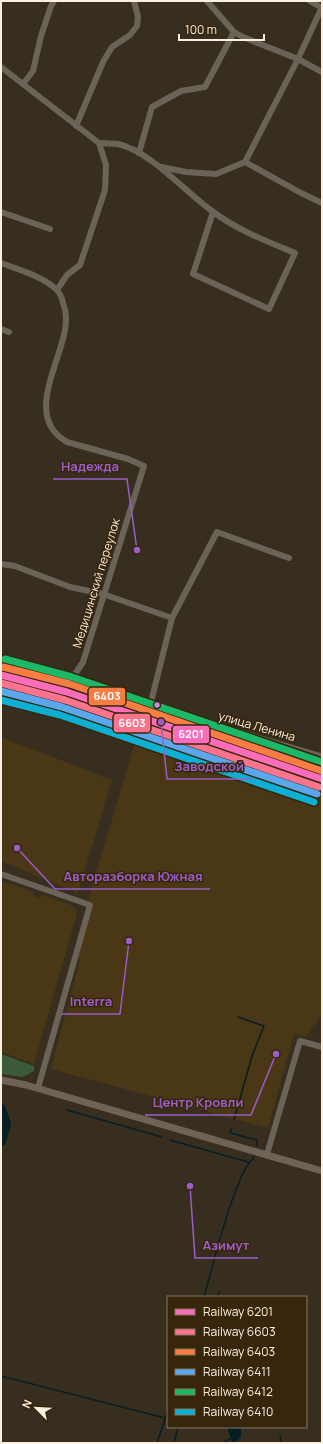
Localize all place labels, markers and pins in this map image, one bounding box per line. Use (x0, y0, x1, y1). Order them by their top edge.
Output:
callout: Надежда (53, 454, 127, 479)
unlabelled marker (152, 700, 162, 710)
callout: Заводской (167, 754, 252, 779)
callout: Авторазборка Южная (55, 864, 210, 889)
callout: Interra (62, 989, 120, 1014)
callout: Центр Кровли (145, 1090, 251, 1115)
callout: Азимут (195, 1233, 258, 1258)

